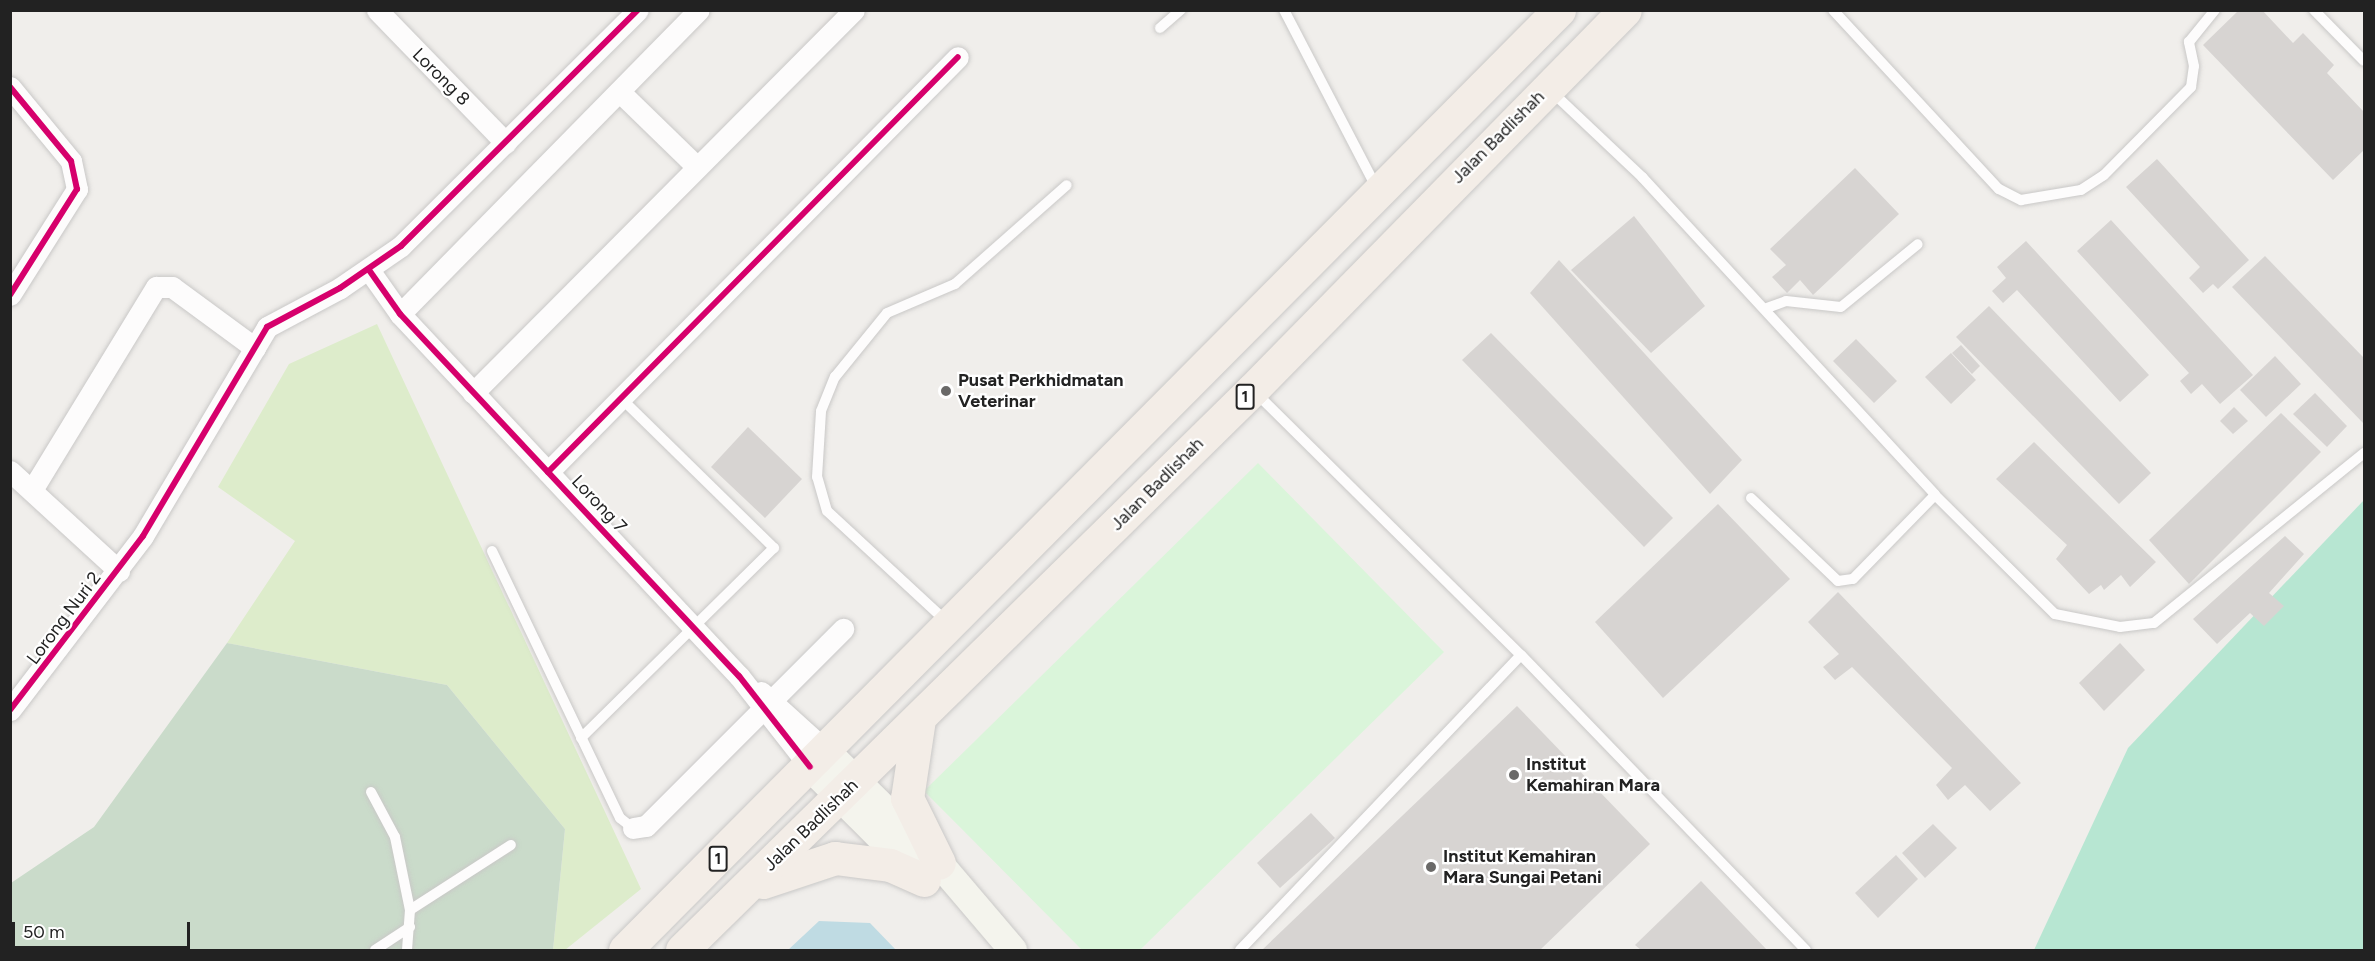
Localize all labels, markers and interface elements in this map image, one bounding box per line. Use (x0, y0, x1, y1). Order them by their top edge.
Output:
street label: Lorong 8 (408, 44, 474, 110)
street label: Jalan Badlishah (1447, 86, 1549, 188)
place label: Pusat Perkhidmatan Veterinar (958, 370, 1124, 412)
marker: Pusat Perkhidmatan Veterinar (939, 384, 953, 398)
road number: 1 (1234, 384, 1256, 410)
street label: Jalan Badlishah (1106, 433, 1208, 535)
street label: Lorong 7 (567, 471, 631, 537)
street label: Lorong Nuri 2 (22, 568, 106, 668)
place label: Institut Kemahiran Mara (1526, 754, 1660, 796)
marker: Institut Kemahiran Mara (1507, 768, 1521, 782)
street label: Jalan Badlishah (759, 775, 863, 875)
road number: 1 (708, 846, 728, 872)
place label: Institut Kemahiran Mara Sungai Petani (1443, 846, 1602, 888)
marker: Institut Kemahiran Mara Sungai Petani (1424, 860, 1438, 874)
scale bar (15, 910, 194, 948)
text: 50 m (23, 921, 65, 943)

